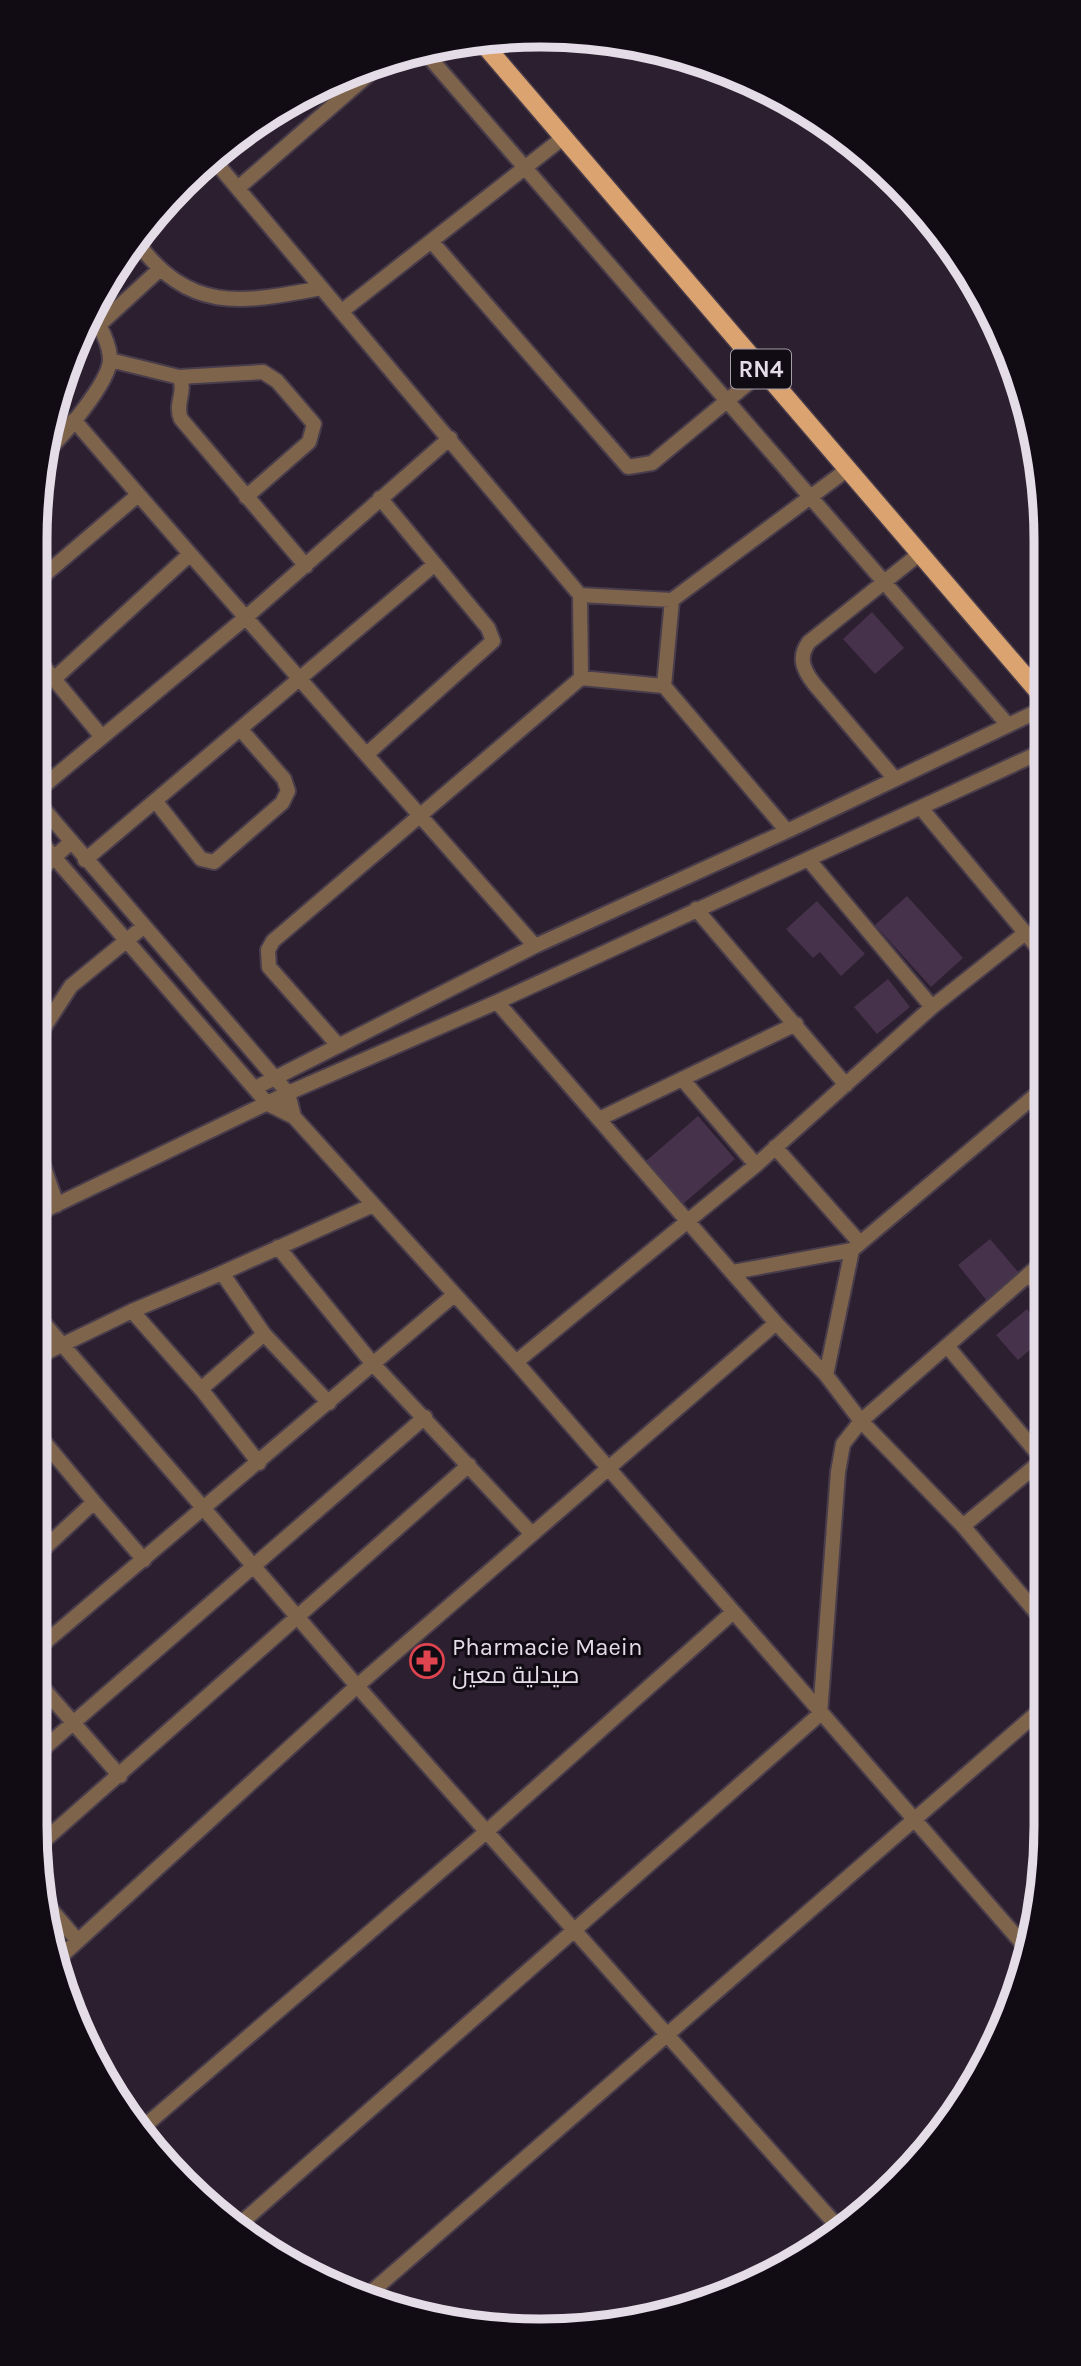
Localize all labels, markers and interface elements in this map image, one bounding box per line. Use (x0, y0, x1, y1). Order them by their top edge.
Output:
road number: RN4 (731, 350, 791, 388)
place label: Pharmacie Maein صيدلية معين (452, 1633, 642, 1689)
pharmacy icon: Pharmacie Maein صيدلية معين (408, 1642, 446, 1680)

